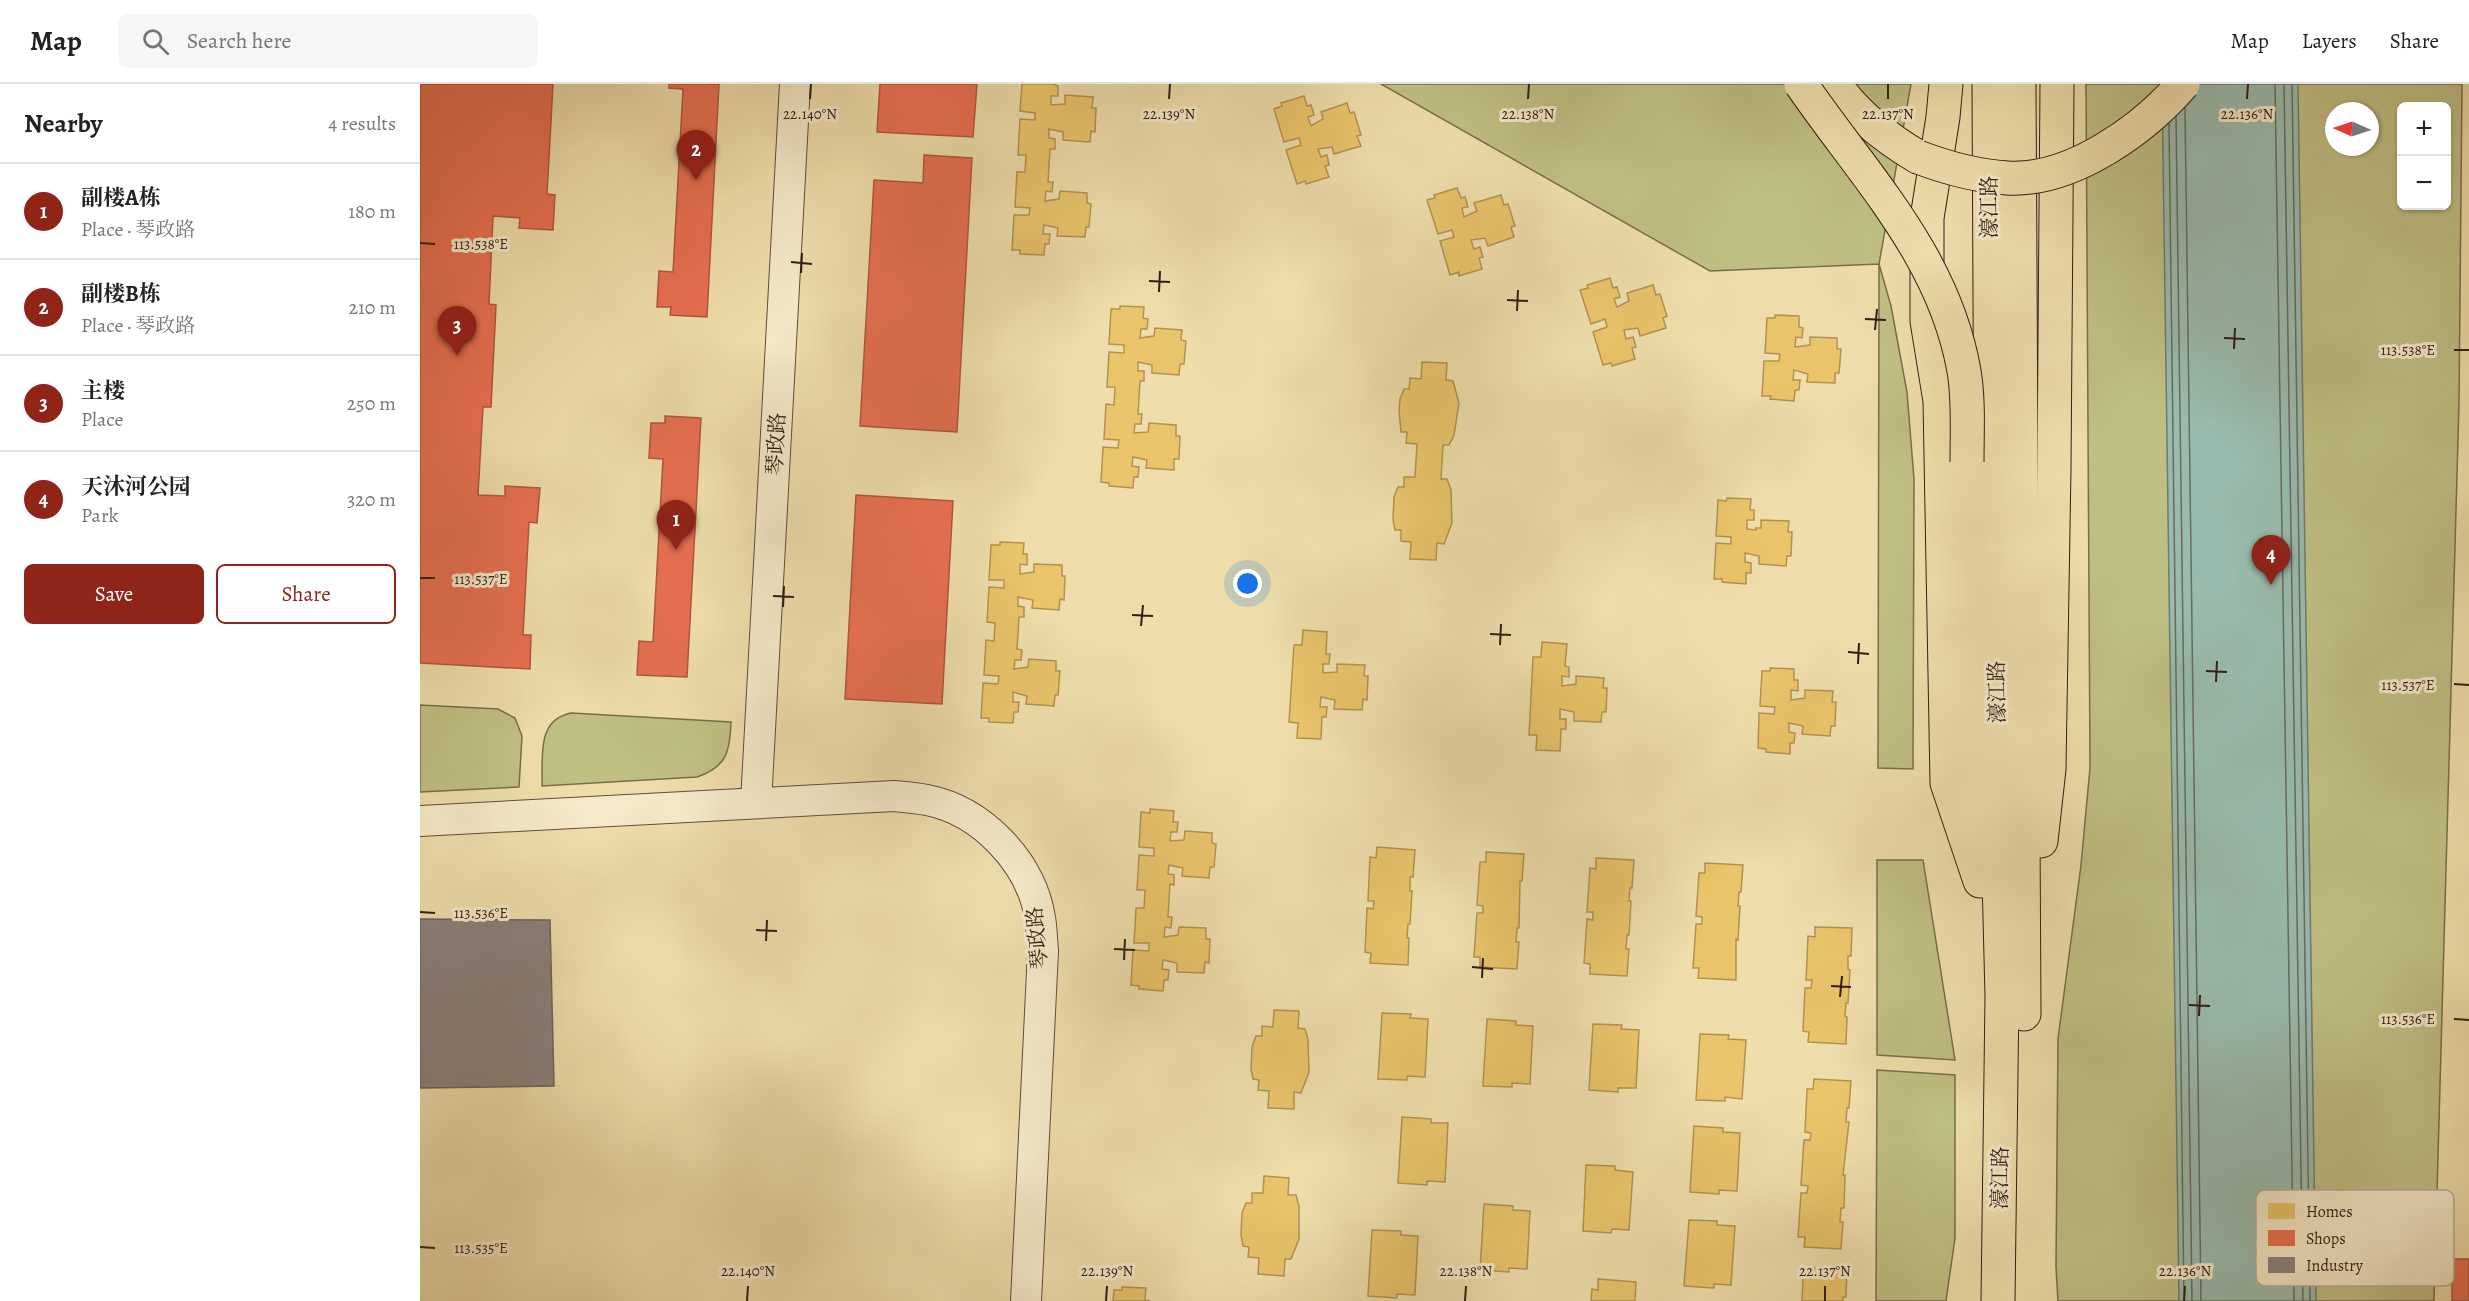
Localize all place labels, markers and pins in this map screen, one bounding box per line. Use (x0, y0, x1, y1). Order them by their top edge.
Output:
pin: 2 (676, 130, 716, 180)
pin: 3 (438, 306, 477, 356)
pin: 1 (656, 500, 696, 550)
pin: 4 (2252, 536, 2290, 585)

